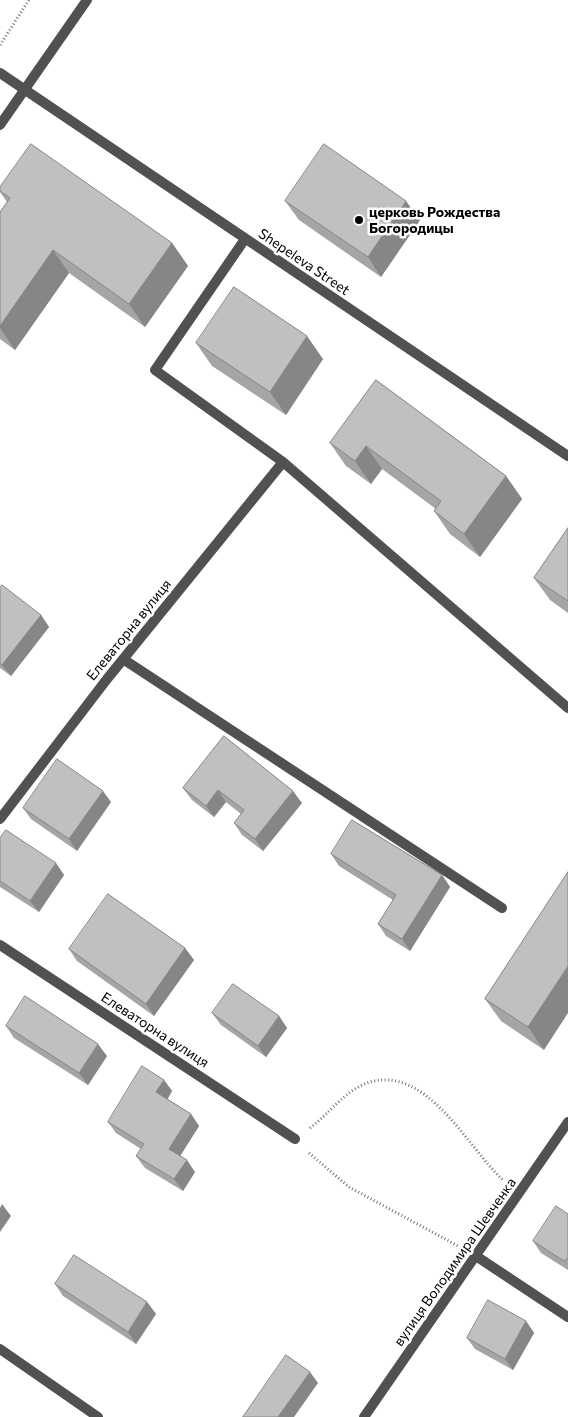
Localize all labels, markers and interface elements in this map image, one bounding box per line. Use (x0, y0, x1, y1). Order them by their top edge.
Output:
place label: церковь Рождества Богородицы (369, 204, 500, 236)
marker: церковь Рождества Богородицы (353, 214, 365, 226)
street label: Shepeleva Street (255, 225, 353, 299)
street label: Елеваторна вулиця (83, 576, 175, 684)
street label: Елеваторна вулиця (98, 989, 212, 1071)
street label: вулиця Володимира Шевченка (390, 1175, 520, 1349)

